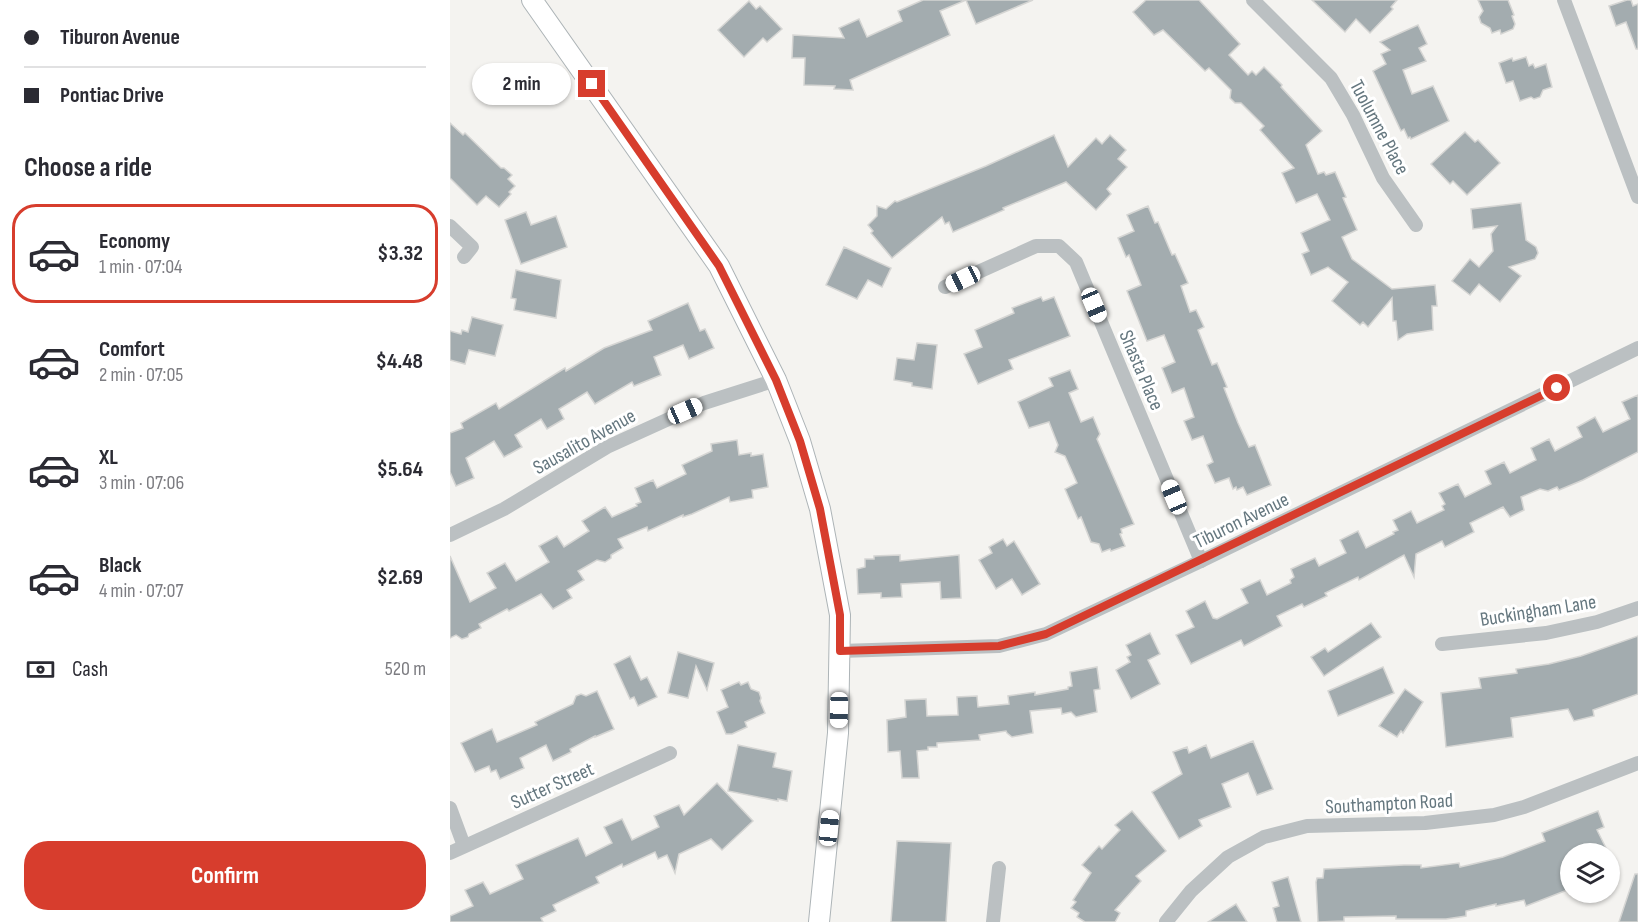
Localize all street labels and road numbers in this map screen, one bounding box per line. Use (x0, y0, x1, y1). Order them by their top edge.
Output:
street label: Tuolumne Place (1344, 76, 1414, 179)
street label: Shasta Place (1113, 327, 1169, 414)
street label: Sausalito Avenue (529, 404, 640, 480)
street label: Tiburon Avenue (1190, 488, 1293, 554)
street label: Buckingham Lane (1478, 590, 1598, 632)
street label: Sutter Street (507, 757, 598, 815)
street label: Southampton Road (1325, 789, 1454, 819)

